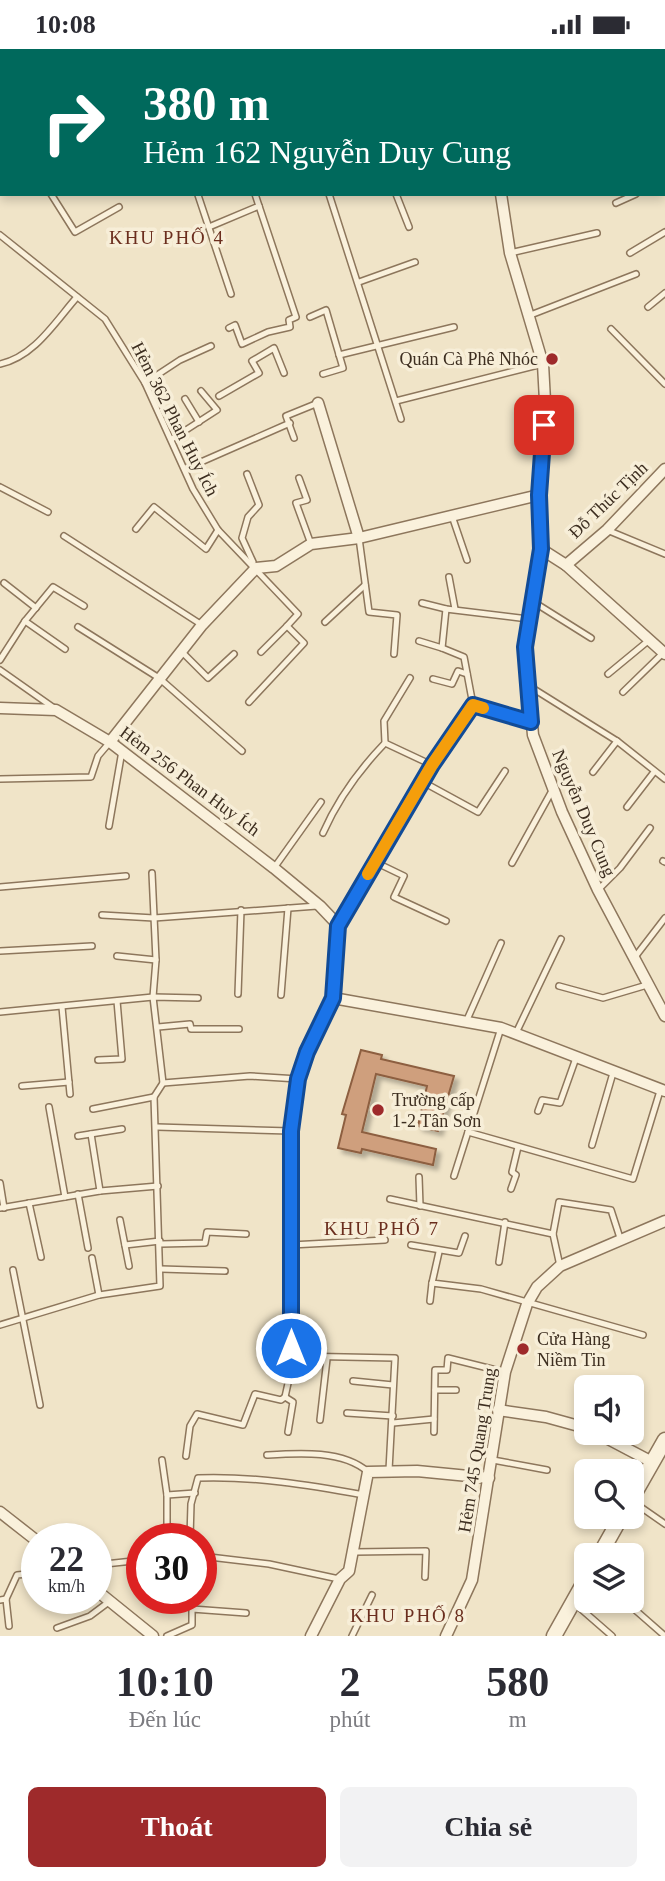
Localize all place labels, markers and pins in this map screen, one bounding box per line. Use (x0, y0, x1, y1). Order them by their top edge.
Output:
place label: Quán Cà Phê Nhóc (400, 349, 538, 369)
marker: Quán Cà Phê Nhóc (544, 351, 560, 367)
pin (514, 395, 574, 455)
place label: Trường cấp 1-2 Tân Sơn (392, 1090, 481, 1131)
marker: Trường cấp 1-2 Tân Sơn (370, 1102, 386, 1118)
place label: Cửa Hàng Niềm Tin (537, 1329, 610, 1370)
marker: Cửa Hàng Niềm Tin (515, 1341, 531, 1357)

